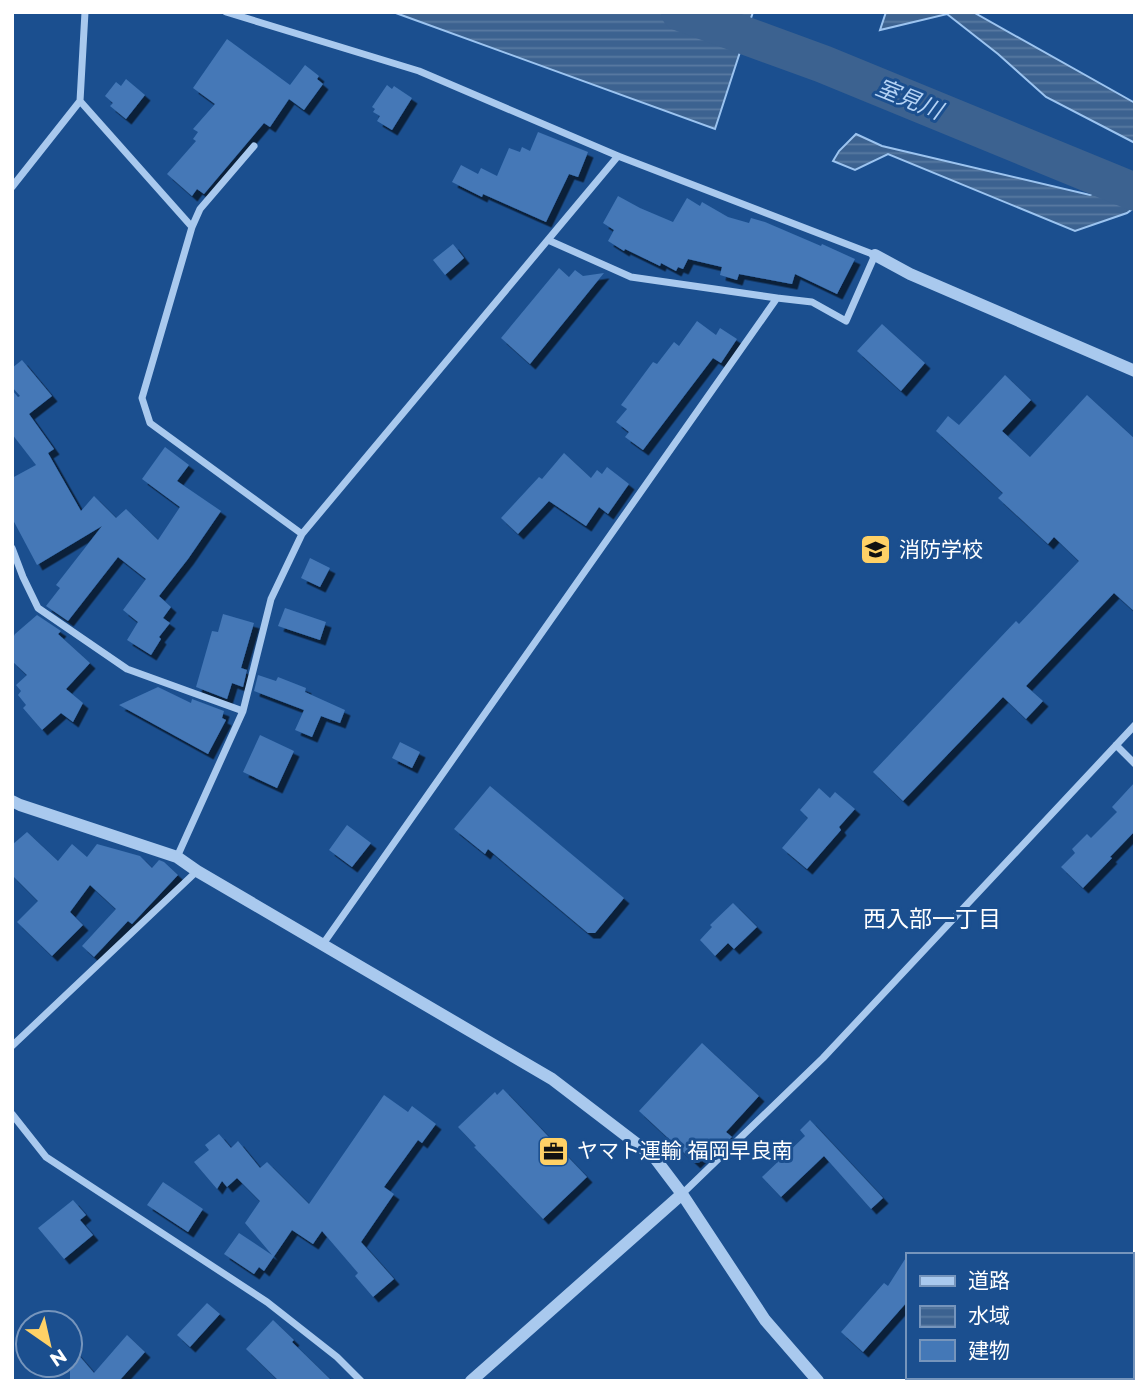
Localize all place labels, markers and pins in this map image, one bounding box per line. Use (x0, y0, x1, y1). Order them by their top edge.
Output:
school or university icon: 消防学校 (859, 533, 893, 567)
place label: 消防学校 (899, 537, 983, 562)
office icon: ヤマト運輸 福岡早良南 (537, 1134, 571, 1168)
place label: ヤマト運輸 福岡早良南 (577, 1138, 793, 1163)

